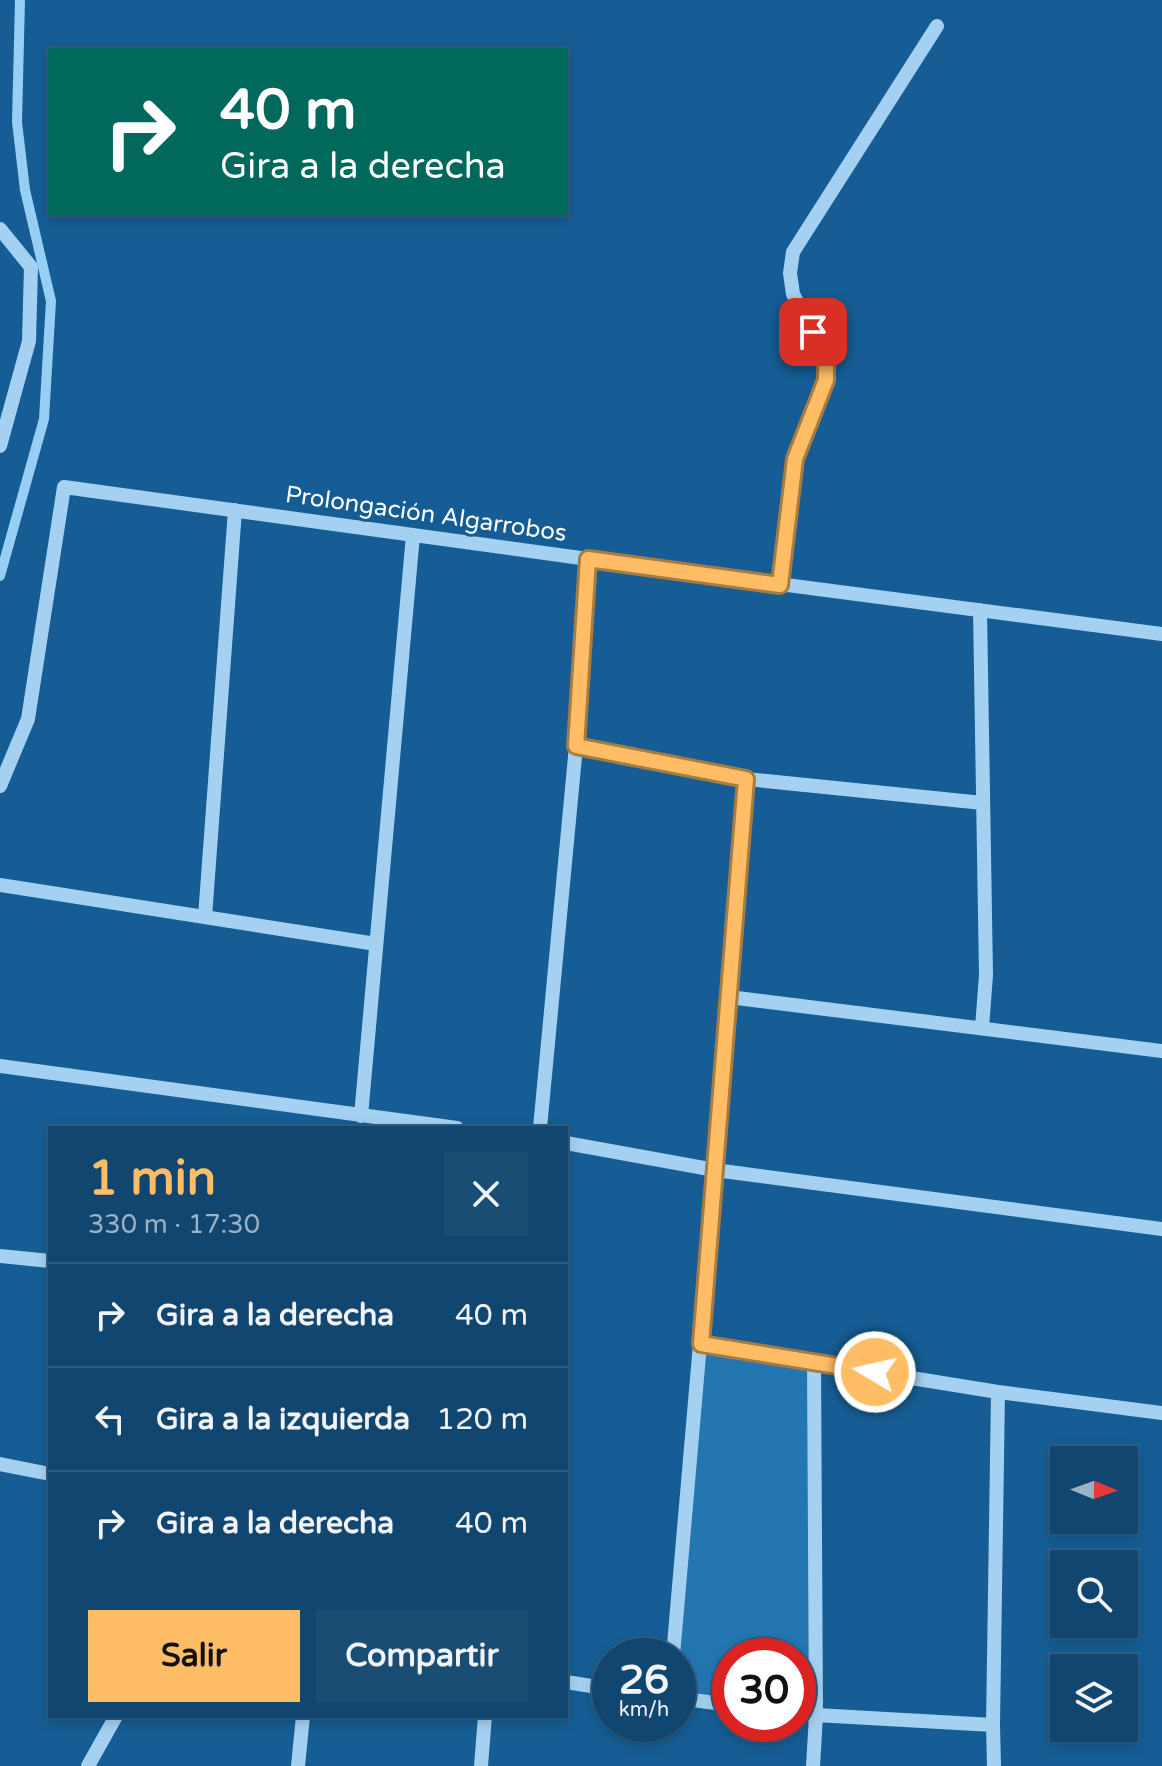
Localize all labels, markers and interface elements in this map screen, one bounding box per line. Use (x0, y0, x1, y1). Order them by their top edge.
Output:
text: 40 m (220, 77, 356, 144)
icon: right (88, 80, 192, 184)
text: Gira a la derecha (220, 145, 506, 188)
pin (779, 298, 847, 366)
icon: arrive (791, 310, 835, 354)
street label: Prolongación Algarrobos (284, 480, 568, 548)
text: 1 min (88, 1150, 216, 1208)
button: close (444, 1152, 528, 1236)
text: 330 m · 17:30 (88, 1209, 260, 1240)
icon: right (88, 1293, 132, 1337)
text: Gira a la derecha (156, 1297, 394, 1334)
text: 40 m (455, 1297, 528, 1334)
position arrow (833, 1330, 917, 1414)
icon: left (88, 1397, 132, 1441)
text: Gira a la izquierda (156, 1401, 410, 1438)
text: 120 m (436, 1401, 528, 1438)
north arrow (1050, 1446, 1138, 1534)
map controls (1050, 1446, 1138, 1742)
icon: right (88, 1501, 132, 1545)
text: Gira a la derecha (156, 1505, 394, 1542)
text: 40 m (455, 1505, 528, 1542)
button: search (1050, 1550, 1138, 1638)
button: Salir (88, 1610, 300, 1702)
button: Compartir (316, 1610, 528, 1702)
speed limit sign: 30 (712, 1638, 816, 1742)
button: layers (1050, 1654, 1138, 1742)
text: 26 (619, 1656, 669, 1704)
text: km/h (619, 1698, 669, 1722)

